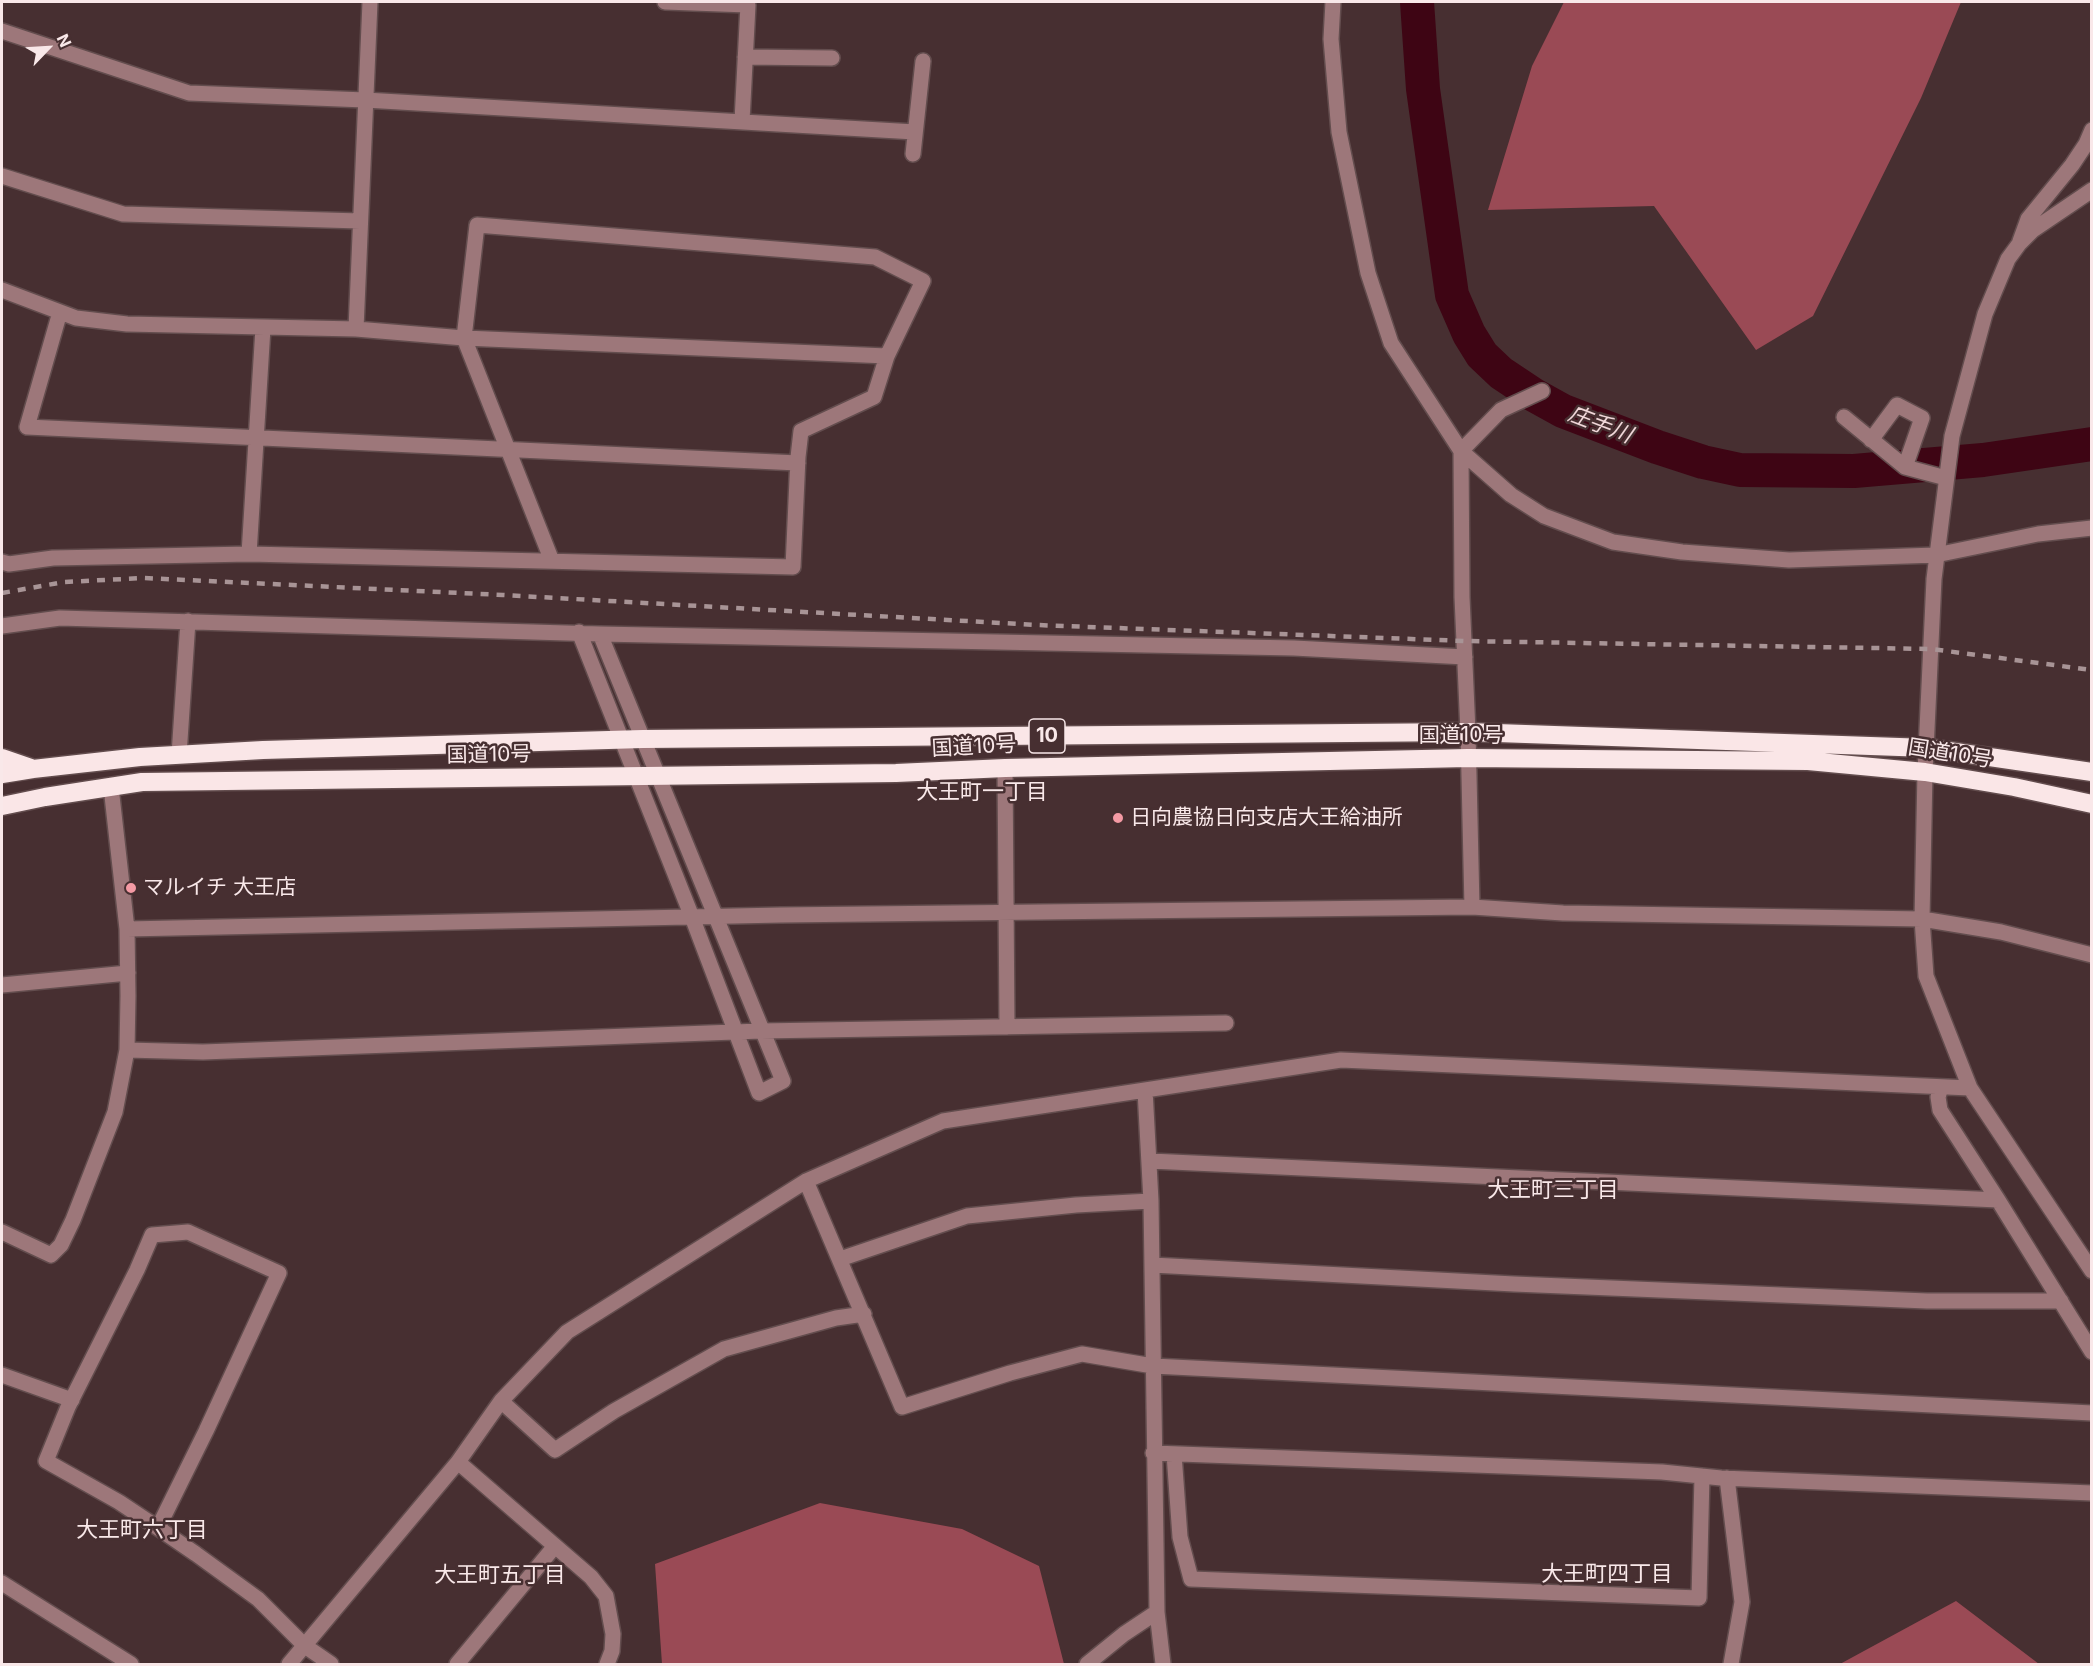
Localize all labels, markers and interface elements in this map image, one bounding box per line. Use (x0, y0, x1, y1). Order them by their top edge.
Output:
north arrow (18, 18, 78, 78)
text: N (53, 31, 76, 50)
water label: 庄手川 (1564, 401, 1636, 449)
road number: 10 (1029, 719, 1065, 753)
street label: 国道10号 (1419, 723, 1503, 749)
street label: 国道10号 (931, 732, 1017, 762)
street label: 国道10号 (1906, 735, 1994, 773)
street label: 国道10号 (446, 742, 532, 768)
district label: 大王町一丁目 (916, 779, 1048, 805)
place label: 日向農協日向支店大王給油所 (1130, 805, 1403, 831)
marker: 日向農協日向支店大王給油所 (1111, 811, 1125, 825)
place label: マルイチ 大王店 (143, 875, 296, 901)
marker: マルイチ 大王店 (124, 881, 138, 895)
district label: 大王町三丁目 (1487, 1177, 1619, 1203)
district label: 大王町六丁目 (76, 1517, 208, 1543)
district label: 大王町四丁目 (1541, 1561, 1673, 1587)
district label: 大王町五丁目 (434, 1562, 566, 1588)

